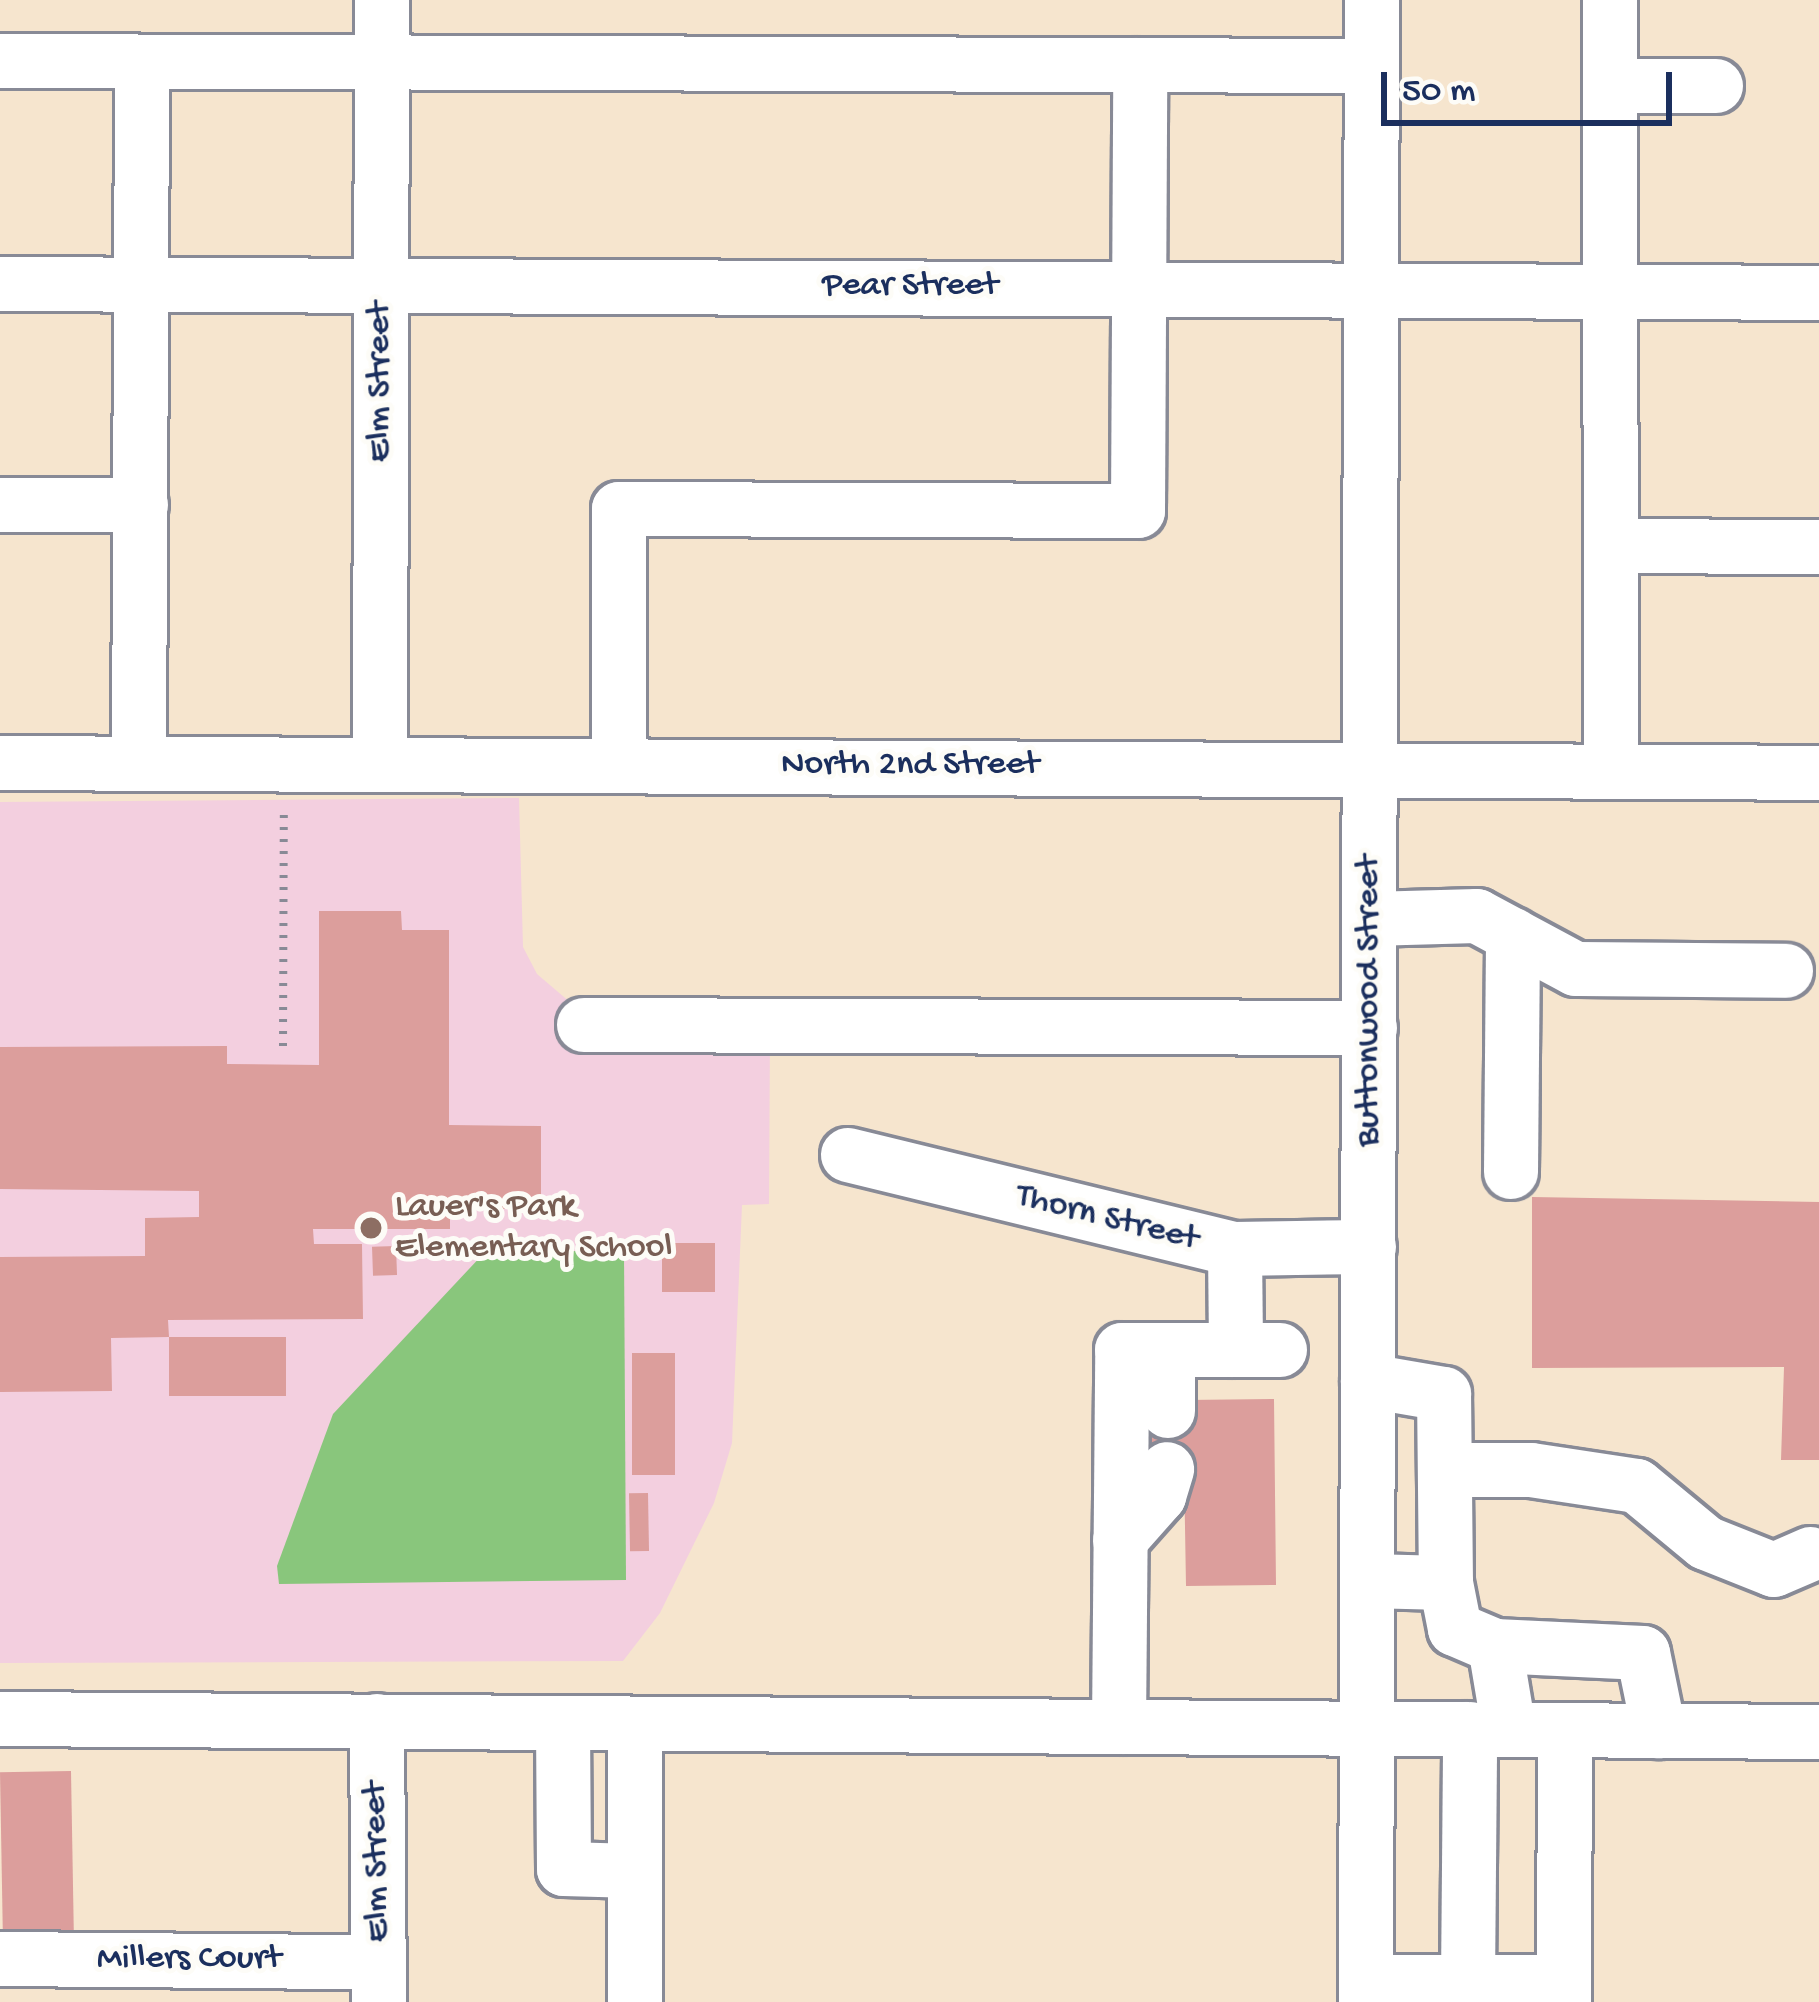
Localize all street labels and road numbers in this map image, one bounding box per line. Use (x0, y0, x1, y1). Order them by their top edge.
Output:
street label: Pear Street (822, 265, 998, 309)
street label: Elm Street (359, 302, 403, 462)
street label: North 2nd Street (781, 744, 1039, 788)
street label: Buttonwood Street (1348, 855, 1392, 1147)
street label: Thorn Street (1011, 1176, 1203, 1262)
street label: Elm Street (355, 1781, 401, 1943)
street label: Millers Court (97, 1938, 281, 1982)

